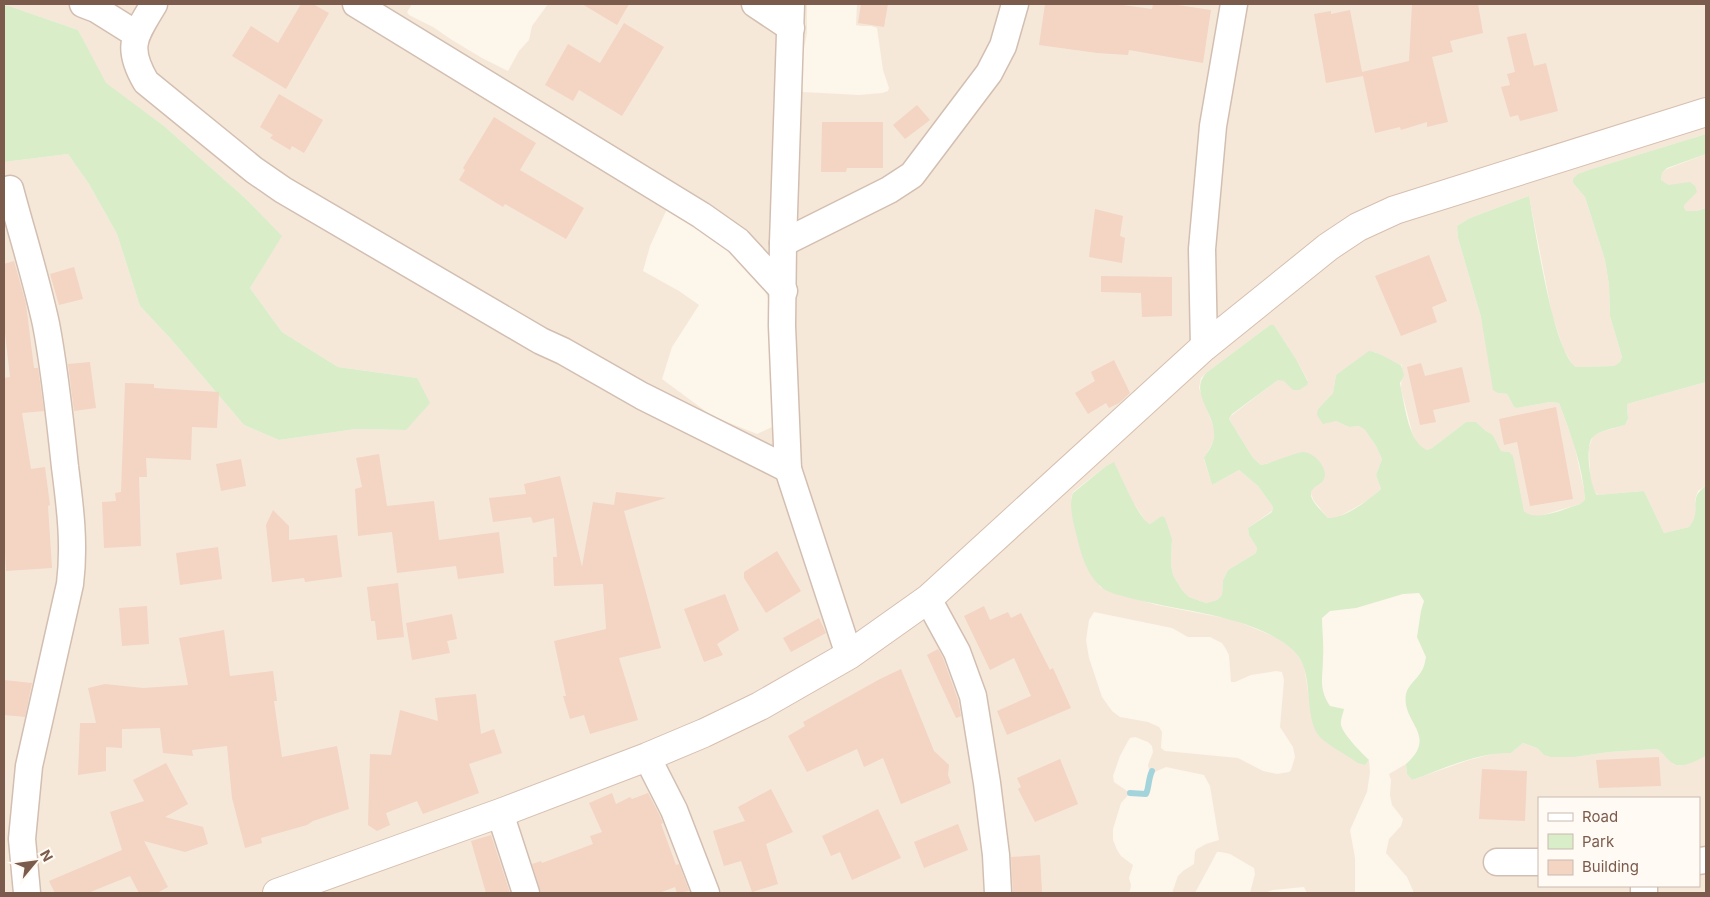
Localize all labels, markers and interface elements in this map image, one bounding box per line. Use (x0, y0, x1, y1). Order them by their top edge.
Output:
legend (1538, 797, 1700, 887)
text: Road (1582, 807, 1618, 826)
text: Park (1582, 832, 1615, 851)
north arrow (10, 837, 60, 887)
text: N (37, 847, 57, 864)
text: Building (1582, 857, 1639, 876)

